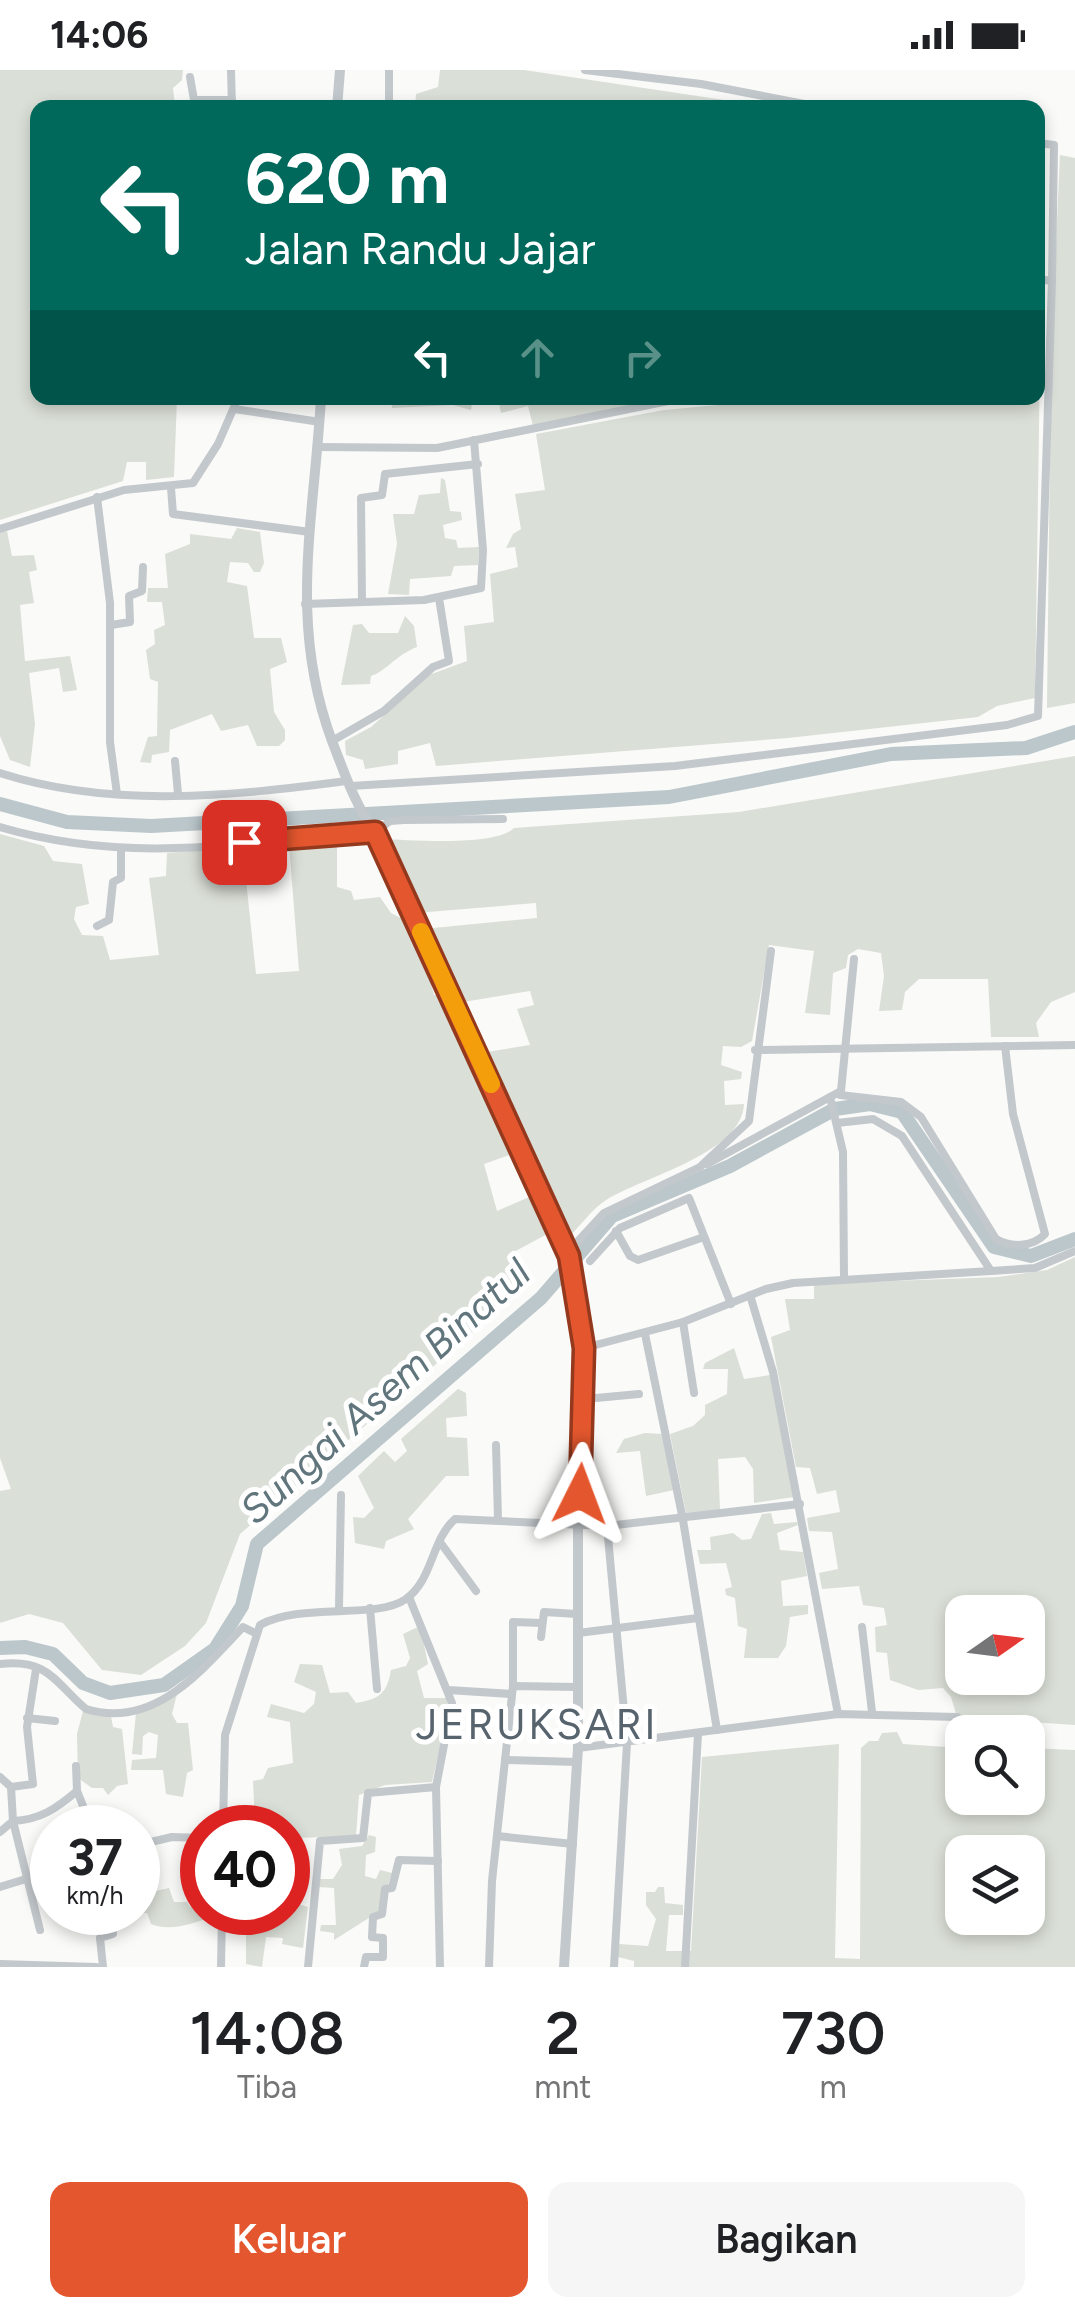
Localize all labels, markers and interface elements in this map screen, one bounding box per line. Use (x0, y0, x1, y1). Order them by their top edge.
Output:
text: 14:06 (50, 12, 148, 58)
text: 620 m (245, 136, 449, 221)
icon: left (80, 140, 210, 270)
text: Jalan Randu Jajar (245, 221, 595, 275)
icon: left (405, 330, 460, 385)
icon: ahead (510, 330, 565, 385)
icon: right (615, 330, 670, 385)
pin (202, 800, 287, 885)
icon: arrive (217, 815, 272, 870)
water label: Sungai Asem Binatul (230, 1247, 541, 1534)
position arrow (528, 1442, 632, 1546)
north arrow (945, 1595, 1045, 1695)
map controls (945, 1595, 1045, 1935)
district label: JERUKSARI (416, 1699, 658, 1750)
button: search (945, 1715, 1045, 1815)
speed limit sign: 40 (180, 1805, 310, 1935)
text: 37 (67, 1827, 123, 1888)
button: layers (945, 1835, 1045, 1935)
text: km/h (66, 1880, 124, 1910)
text: 14:08 (189, 1997, 345, 2069)
text: 2 (546, 1997, 580, 2069)
text: 730 (781, 1997, 886, 2069)
text: Tiba (237, 2068, 297, 2106)
text: mnt (534, 2068, 591, 2106)
text: m (820, 2068, 847, 2106)
button: Keluar (50, 2182, 528, 2297)
button: Bagikan (548, 2182, 1025, 2297)

